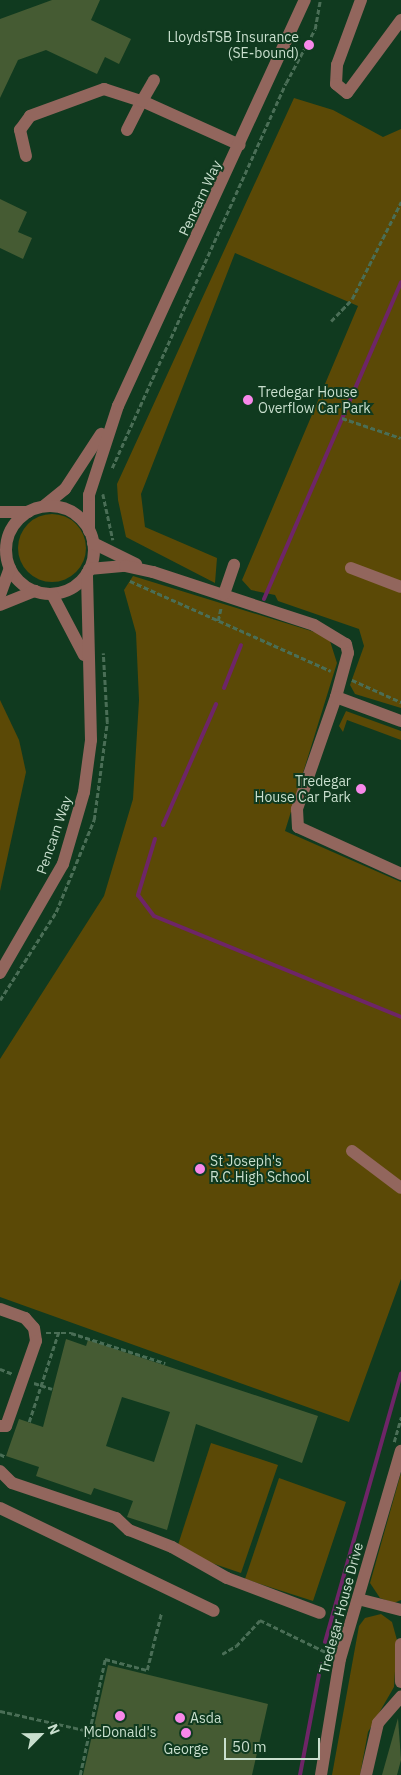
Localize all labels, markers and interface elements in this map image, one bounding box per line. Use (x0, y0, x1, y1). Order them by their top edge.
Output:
place label: LloydsTSB Insurance (SE-bound) (168, 29, 299, 62)
marker: LloydsTSB Insurance (SE-bound) (303, 39, 315, 51)
street label: Pencarn Way (175, 158, 225, 238)
place label: Tredegar House Overflow Car Park (258, 384, 371, 417)
marker: Tredegar House Overflow Car Park (242, 394, 254, 406)
place label: Tredegar House Car Park (255, 773, 351, 806)
marker: Tredegar House Car Park (355, 783, 367, 795)
street label: Pencarn Way (33, 794, 75, 876)
place label: St Joseph's R.C.High School (210, 1153, 310, 1186)
marker: St Joseph's R.C.High School (194, 1163, 206, 1175)
street label: Tredegar House Drive (315, 1541, 367, 1675)
north arrow (15, 1710, 65, 1760)
marker: McDonald's (114, 1710, 126, 1722)
place label: Asda (190, 1710, 221, 1726)
marker: Asda (174, 1712, 186, 1724)
text: N (44, 1721, 64, 1737)
place label: McDonald's (83, 1724, 157, 1740)
marker: George (180, 1727, 192, 1739)
scale bar (226, 1728, 322, 1760)
text: 50 m (232, 1737, 267, 1756)
place label: George (163, 1741, 209, 1757)

